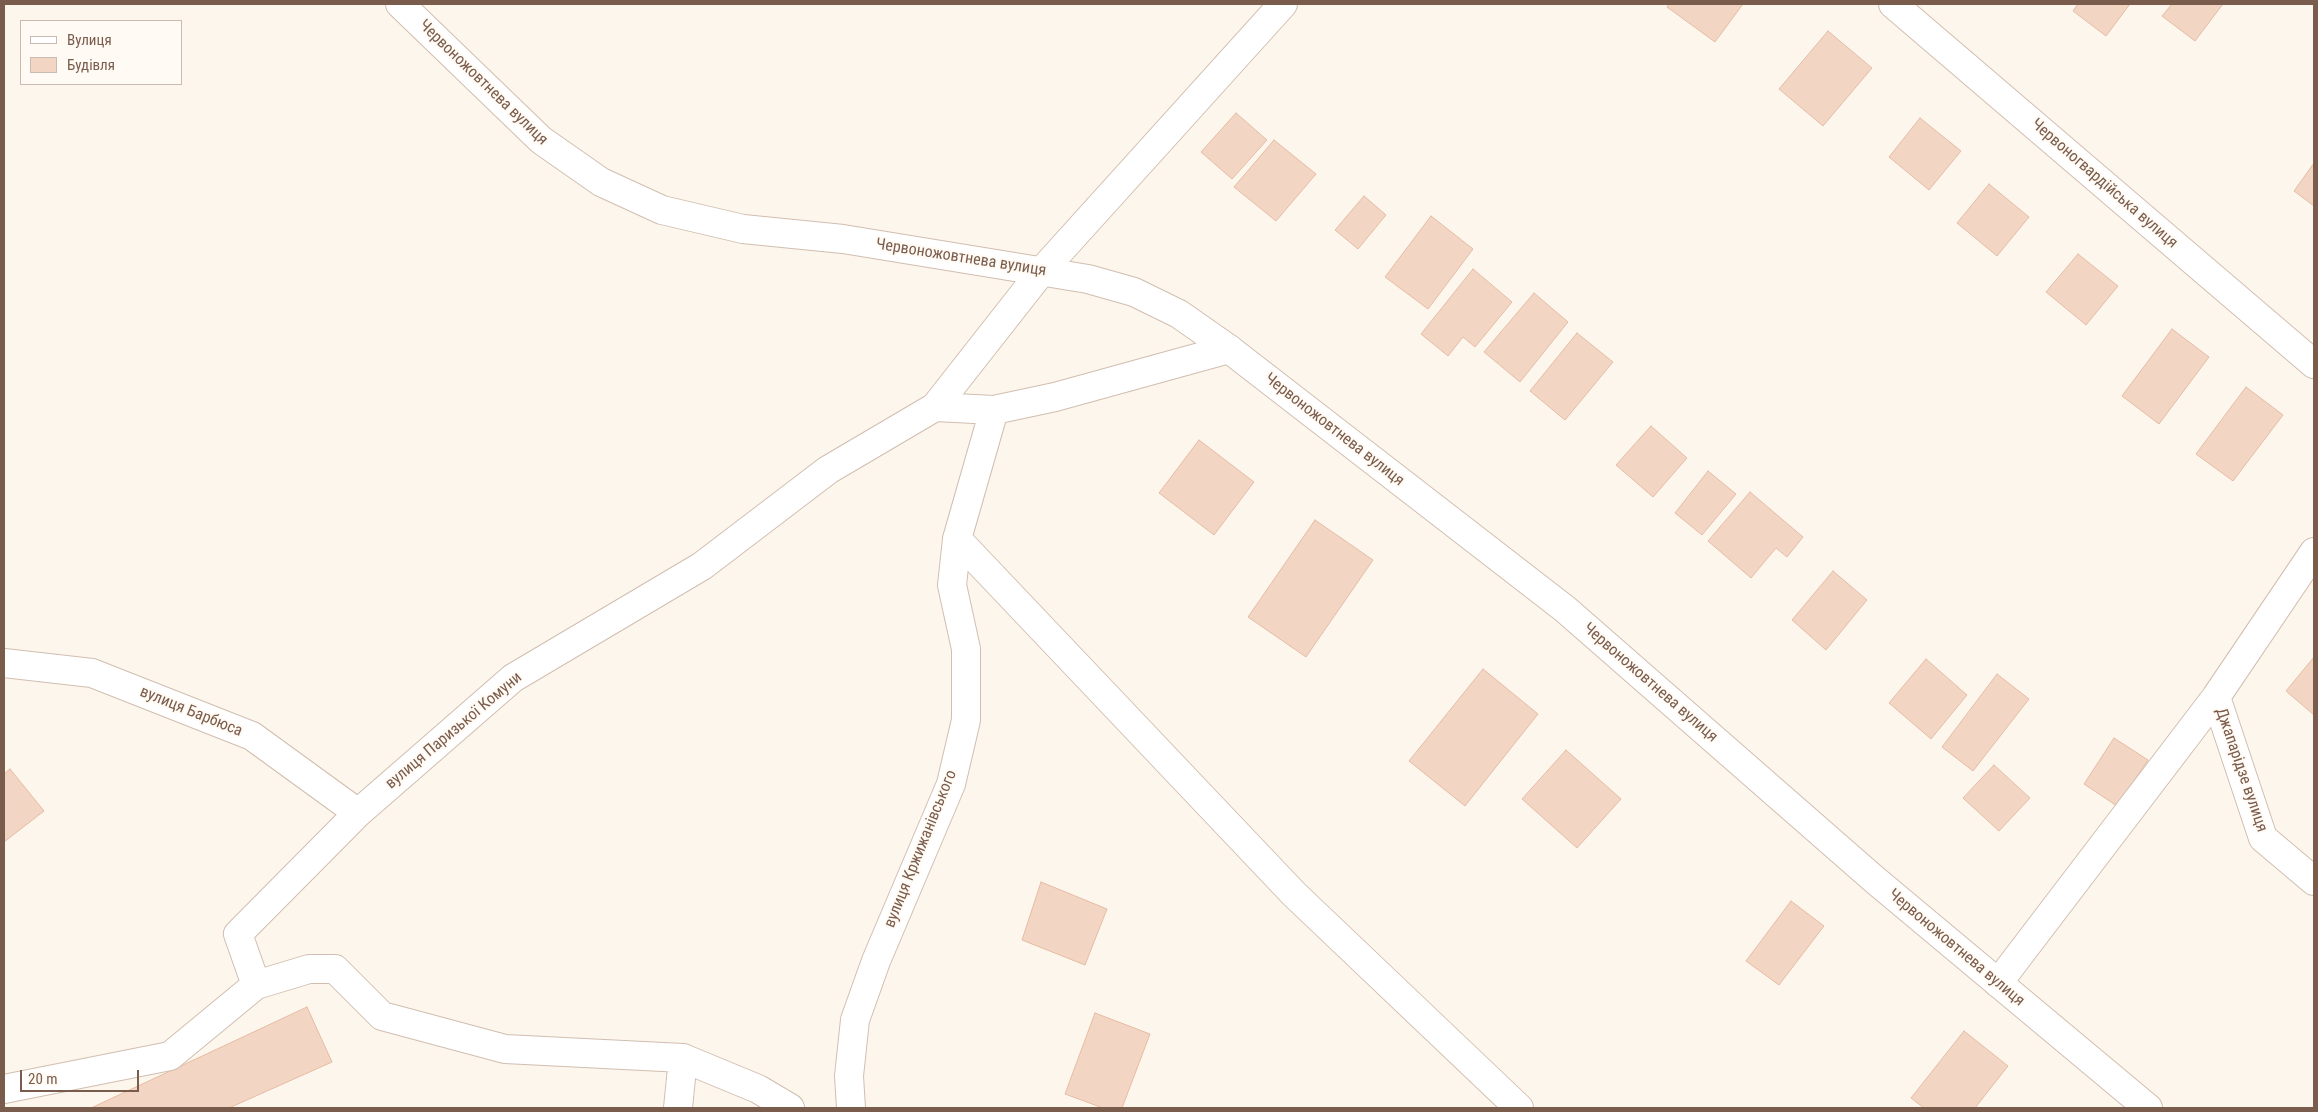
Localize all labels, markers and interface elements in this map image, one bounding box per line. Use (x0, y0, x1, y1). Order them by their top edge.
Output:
street label: Червоножовтнева вулиця (414, 16, 552, 150)
legend (20, 20, 182, 85)
text: Вулиця (67, 31, 112, 49)
text: Будівля (67, 56, 115, 74)
street label: Червоногвардійська вулиця (2027, 115, 2181, 253)
street label: Червоножовтнева вулиця (874, 235, 1048, 281)
street label: Червоножовтнева вулиця (1260, 369, 1408, 491)
street label: Червоножовтнева вулиця (1579, 619, 1721, 747)
street label: вулиця Паризької Комуни (382, 668, 526, 794)
street label: вулиця Барбюса (137, 683, 245, 741)
street label: Джапарідзе вулиця (2211, 705, 2271, 835)
street label: вулиця Кржижанівського (881, 767, 961, 931)
street label: Червоножовтнева вулиця (1884, 885, 2028, 1011)
scale bar (22, 1060, 141, 1092)
text: 20 m (28, 1070, 58, 1088)

